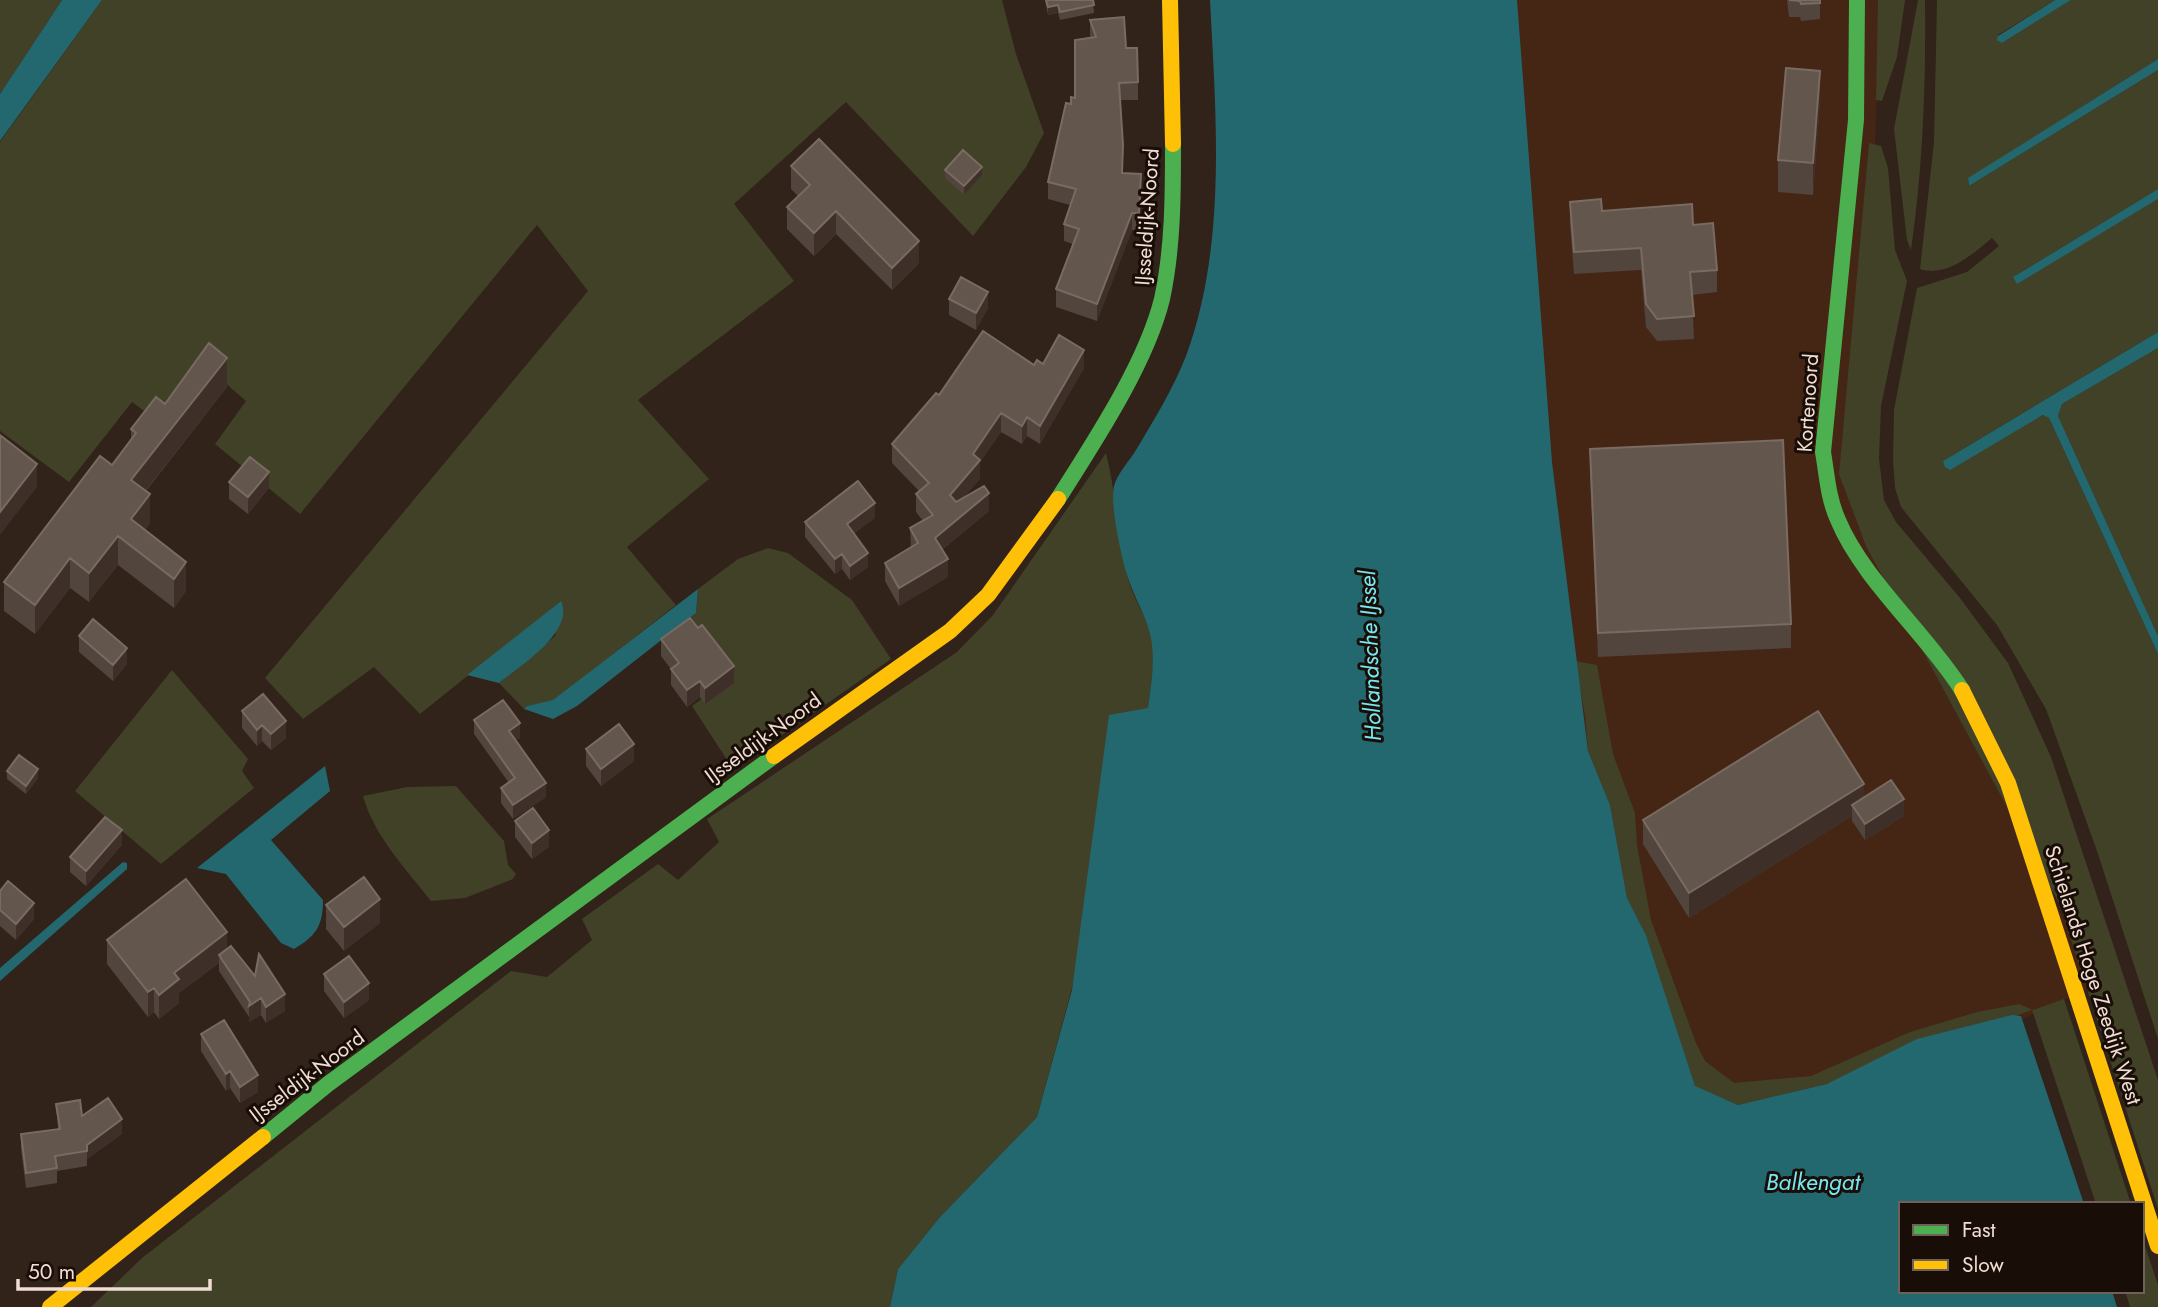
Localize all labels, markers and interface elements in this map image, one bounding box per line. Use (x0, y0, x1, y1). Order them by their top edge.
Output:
street label: IJsseldijk-Noord (1127, 147, 1167, 287)
street label: Kortenoord (1790, 353, 1826, 453)
water label: Hollandsche IJssel (1350, 569, 1390, 742)
street label: IJsseldijk-Noord (699, 685, 827, 791)
street label: Schielands Hoge Zeedijk West (2037, 841, 2149, 1109)
street label: IJsseldijk-Noord (243, 1023, 371, 1129)
water label: Balkengat (1766, 1165, 1862, 1199)
legend (1899, 1202, 2144, 1293)
text: Fast (1962, 1215, 1995, 1245)
scale bar (18, 1248, 210, 1292)
text: Slow (1962, 1250, 2004, 1280)
text: 50 m (28, 1257, 75, 1287)

